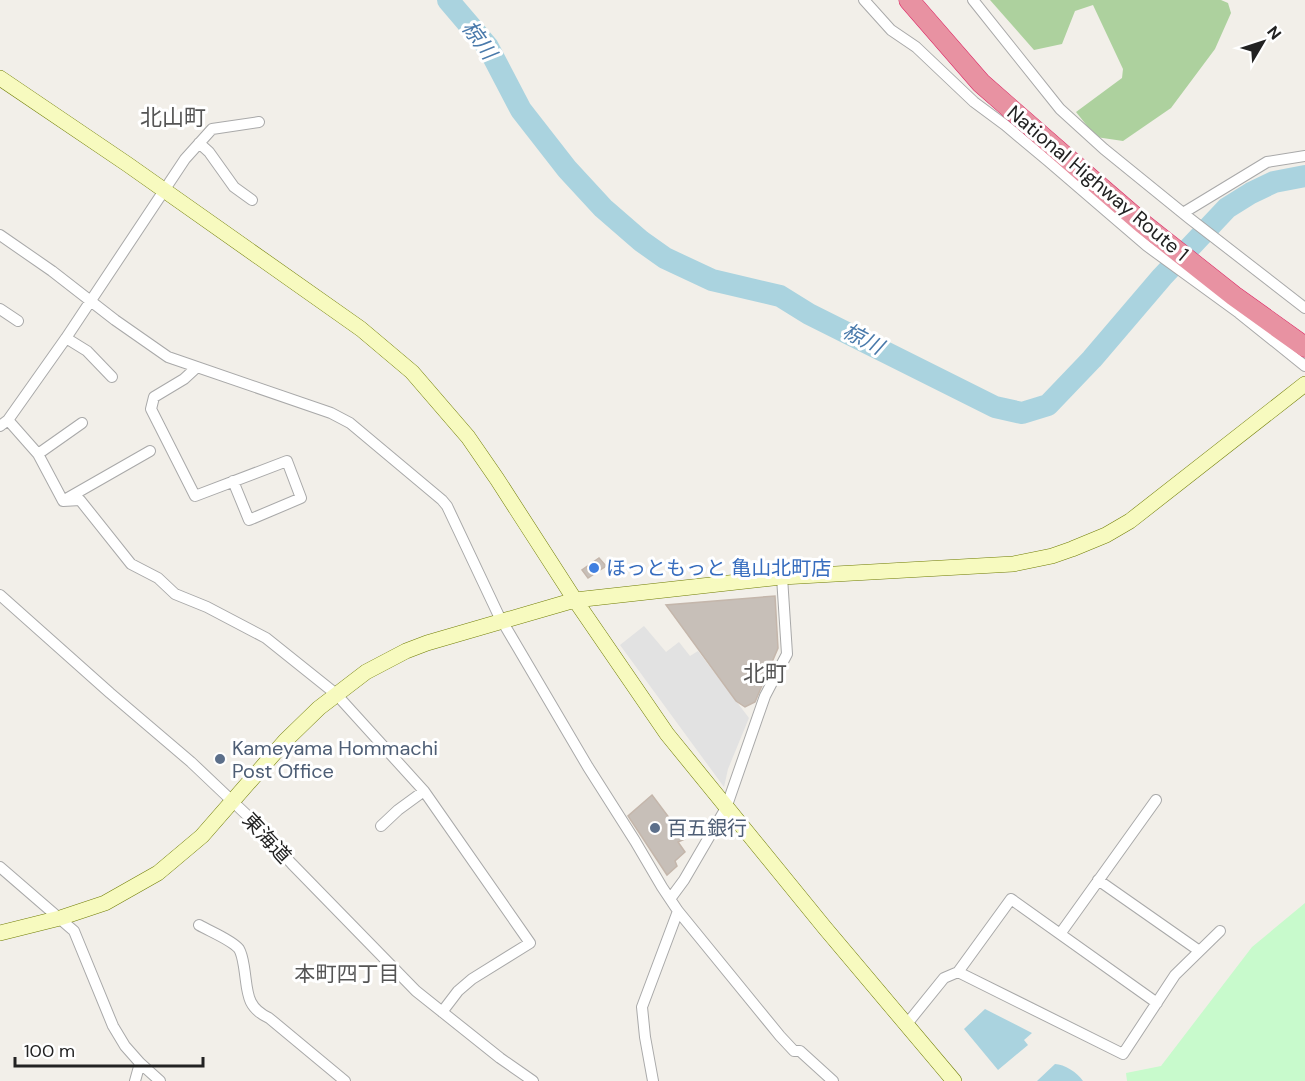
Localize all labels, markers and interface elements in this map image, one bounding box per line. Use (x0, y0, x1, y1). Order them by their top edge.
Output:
north arrow (1233, 12, 1293, 72)
water label: 椋川 (455, 15, 504, 67)
text: N (1262, 22, 1286, 44)
street label: National Highway Route 1 (1002, 99, 1194, 267)
district label: 北山町 (140, 103, 206, 132)
water label: 椋川 (838, 317, 890, 362)
place label: ほっともっと 亀山北町店 (606, 555, 831, 581)
marker: ほっともっと 亀山北町店 (587, 561, 601, 575)
district label: 北町 (743, 659, 787, 688)
place label: Kameyama Hommachi Post Office (232, 735, 438, 784)
marker: Kameyama Hommachi Post Office (213, 752, 227, 766)
street label: 東海道 (237, 807, 297, 869)
place label: 百五銀行 (667, 815, 747, 841)
marker: 百五銀行 (648, 821, 662, 835)
district label: 本町四丁目 (295, 960, 400, 988)
scale bar (15, 1030, 202, 1068)
text: 100 m (24, 1039, 75, 1063)

